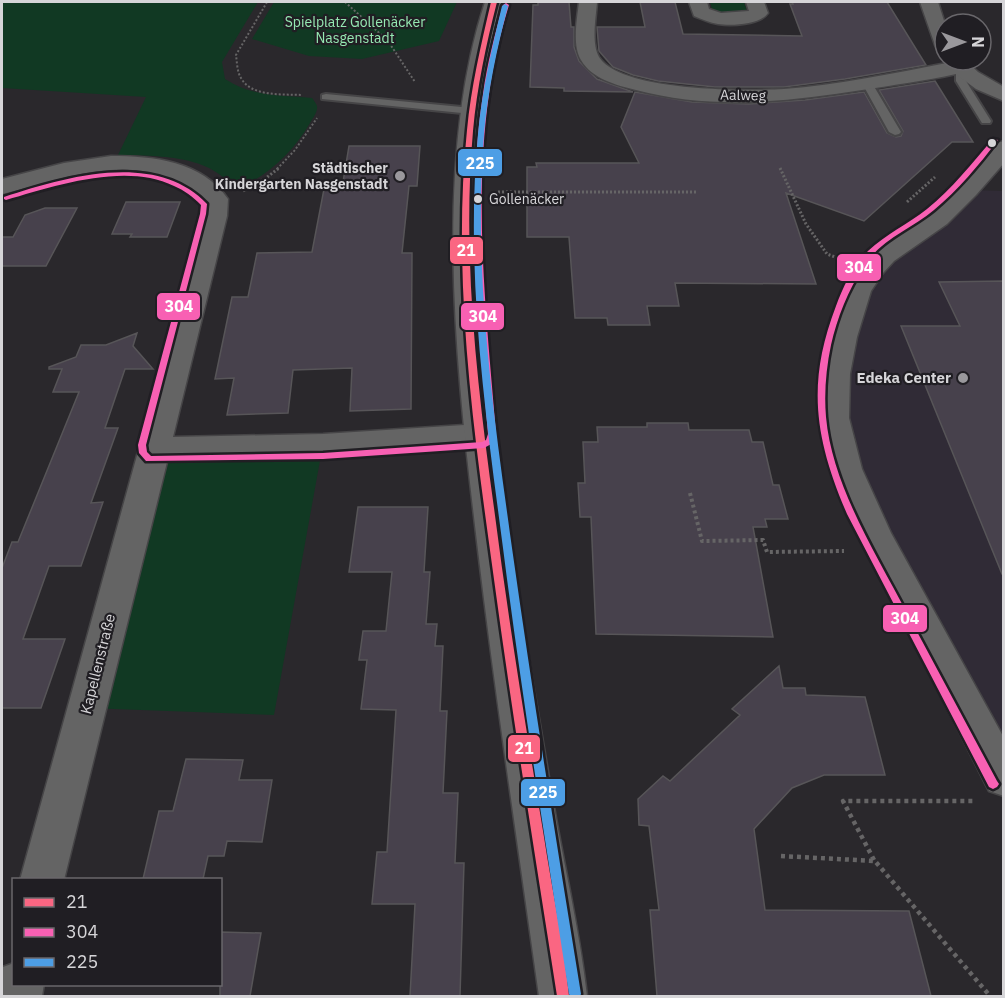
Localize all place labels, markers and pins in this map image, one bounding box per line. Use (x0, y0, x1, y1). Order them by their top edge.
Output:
unlabelled marker (986, 137, 998, 149)
place label: Städtischer Kindergarten Nasgenstadt (215, 159, 388, 193)
marker: Städtischer Kindergarten Nasgenstadt (393, 169, 407, 183)
place label: Gollenäcker (489, 190, 564, 208)
marker: Gollenäcker (472, 193, 484, 205)
place label: Edeka Center (856, 368, 951, 387)
marker: Edeka Center (956, 371, 970, 385)

